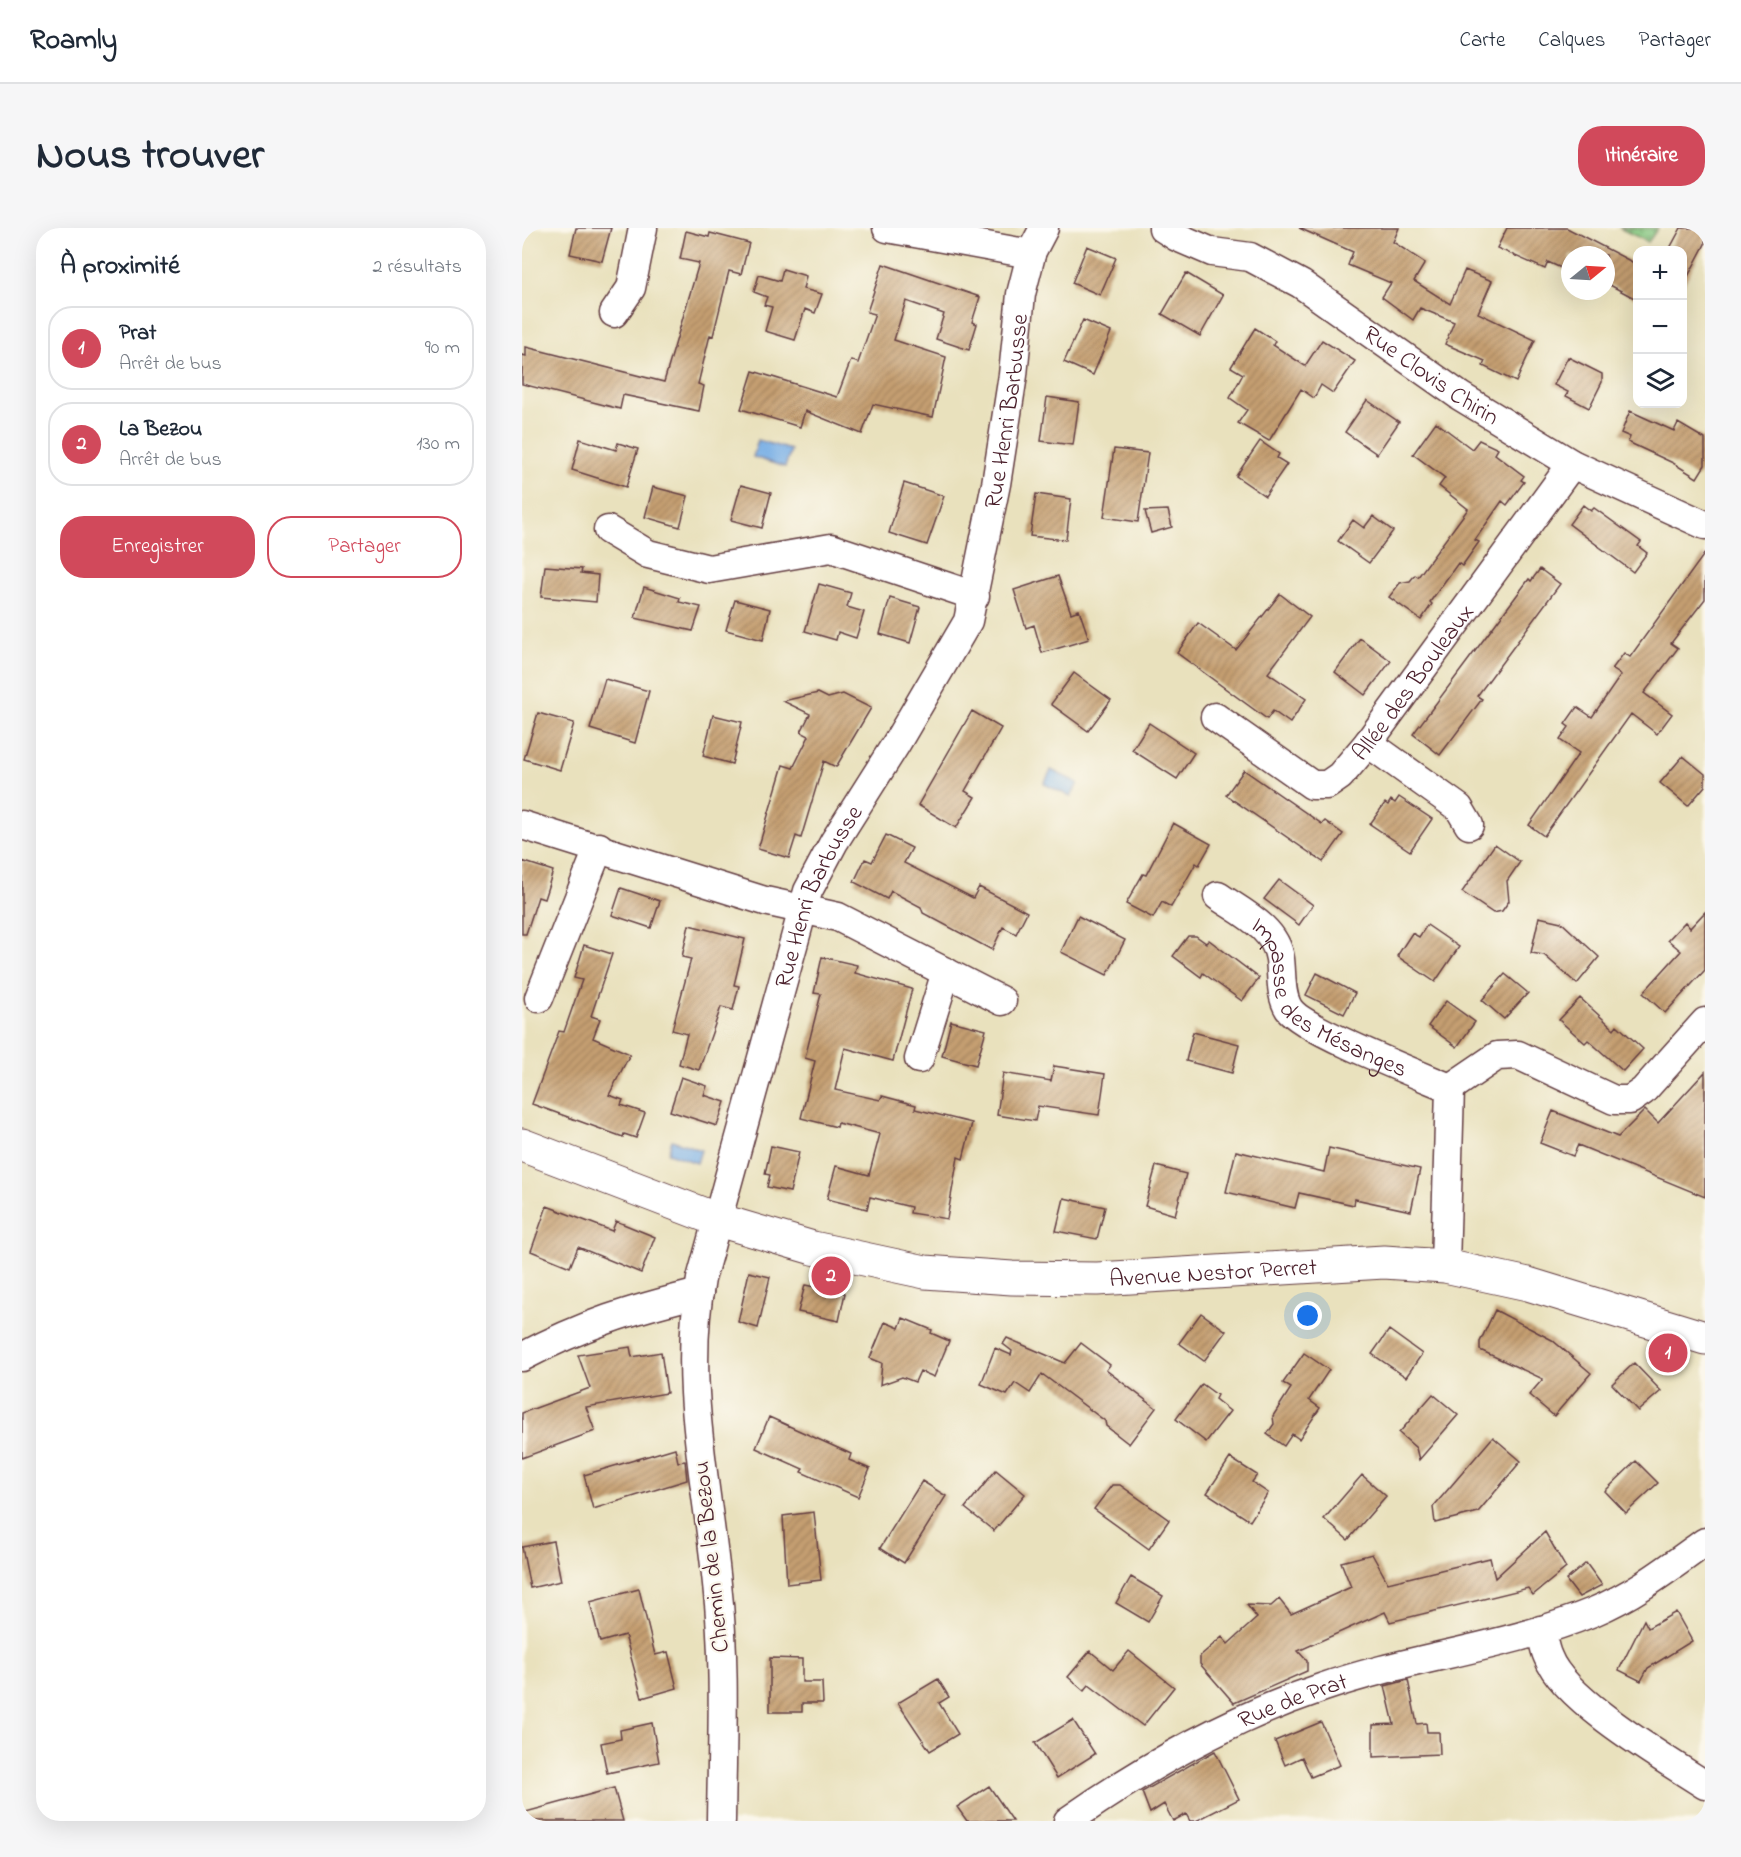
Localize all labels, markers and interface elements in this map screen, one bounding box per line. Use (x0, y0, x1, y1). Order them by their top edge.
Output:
text: Roamly (30, 21, 117, 62)
text: Carte (1459, 26, 1505, 56)
text: Calques (1538, 26, 1605, 56)
text: Partager (1638, 26, 1711, 56)
text: Nous trouver (36, 126, 264, 187)
button: Itinéraire (1578, 126, 1705, 186)
north arrow (1561, 246, 1615, 300)
map controls (1633, 246, 1687, 408)
button: + (1633, 246, 1687, 300)
text: À proximité (60, 248, 180, 286)
text: 2 résultats (373, 253, 462, 282)
button: − (1633, 300, 1687, 354)
street label: Rue Henri Barbusse (976, 312, 1039, 512)
text: Prat (119, 318, 157, 350)
street label: Rue Clovis Chirin (1355, 318, 1505, 436)
text: 1 (78, 334, 85, 363)
text: 90 m (425, 334, 460, 363)
text: Arrêt de bus (119, 350, 222, 379)
button: layers (1633, 354, 1687, 408)
text: La Bezou (119, 414, 202, 446)
text: 2 (77, 430, 86, 459)
text: 130 m (416, 430, 460, 459)
text: Arrêt de bus (119, 446, 222, 475)
button: Enregistrer (60, 516, 255, 578)
button: Partager (267, 516, 462, 578)
street label: Allée des Bouleaux (1345, 598, 1484, 770)
street label: Rue Henri Barbusse (767, 799, 873, 992)
street label: Impasse des Mésanges (1242, 910, 1412, 1088)
street label: Avenue Nestor Perret (1108, 1251, 1318, 1298)
pin: 2 (812, 1254, 850, 1298)
your location (1293, 1301, 1322, 1330)
pin: 1 (1648, 1330, 1688, 1376)
street label: Chemin de la Bezou (685, 1459, 740, 1654)
street label: Rue de Prat (1233, 1665, 1352, 1739)

